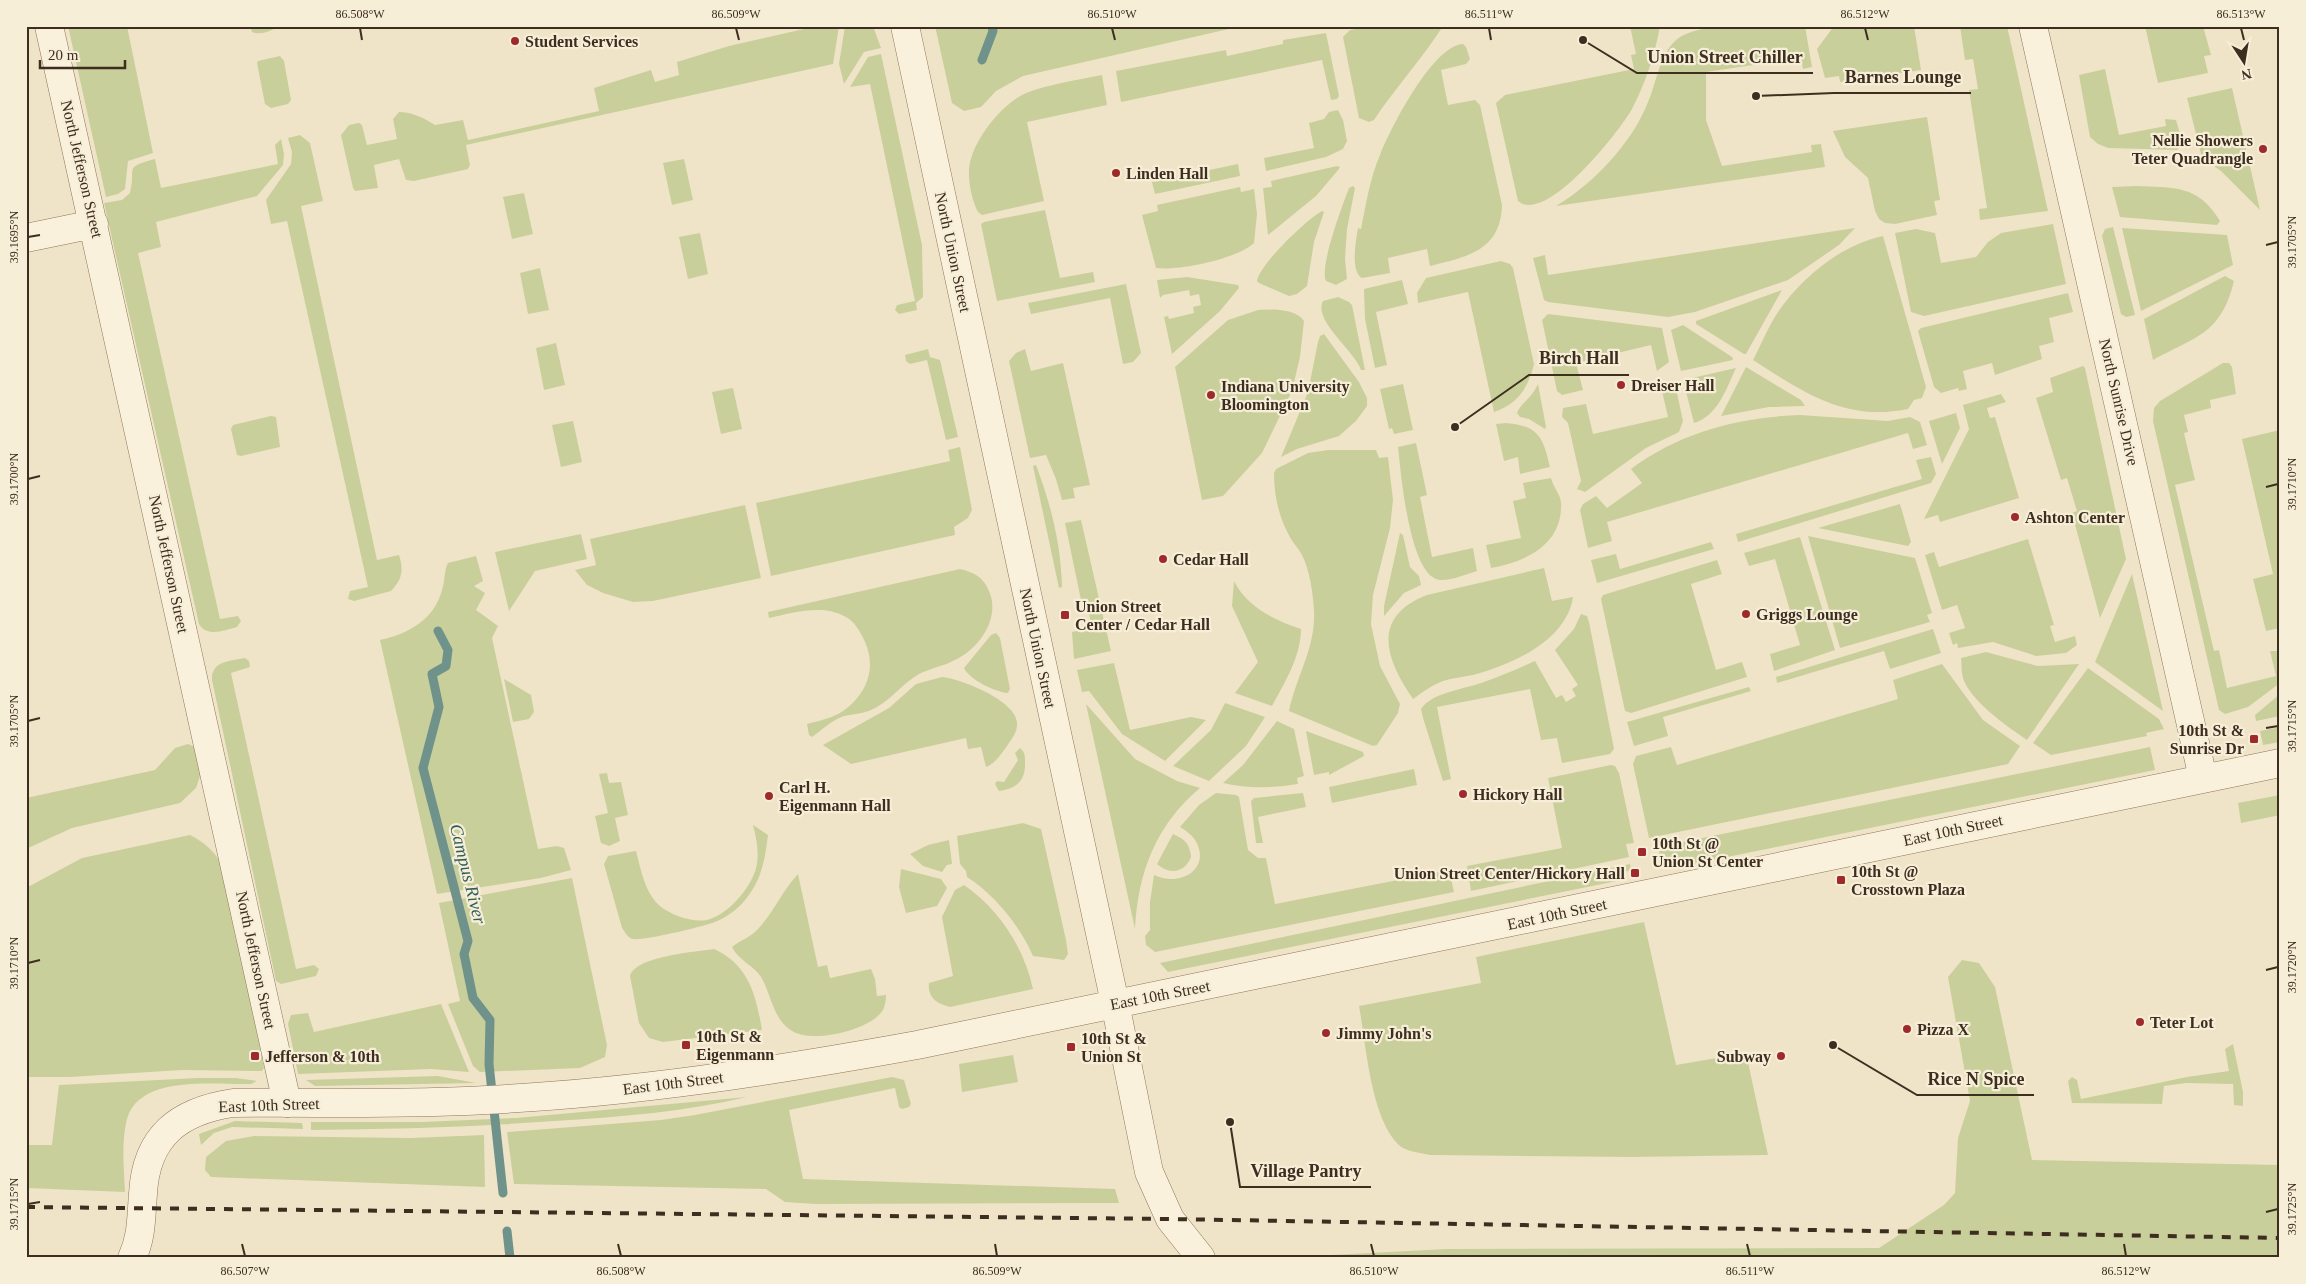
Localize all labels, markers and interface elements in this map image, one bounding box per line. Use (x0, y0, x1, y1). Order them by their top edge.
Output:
text: 86.508°W (335, 7, 385, 21)
text: 86.509°W (711, 7, 761, 21)
text: 86.510°W (1087, 7, 1137, 21)
text: 86.511°W (1465, 7, 1514, 21)
text: 86.512°W (1840, 7, 1890, 21)
text: 86.513°W (2216, 7, 2266, 21)
place label: Student Services (525, 33, 638, 50)
marker: Student Services (509, 35, 521, 47)
scale bar (40, 38, 125, 70)
north arrow (2218, 38, 2268, 88)
callout: Union Street Chiller (1637, 40, 1813, 73)
text: 20 m (48, 47, 79, 63)
text: Union Street Chiller (1647, 47, 1803, 67)
callout: Barnes Lounge (1834, 60, 1971, 93)
text: N (2240, 66, 2253, 83)
text: Barnes Lounge (1845, 67, 1961, 87)
street label: North Jefferson Street (58, 98, 106, 240)
place label: Nellie Showers Teter Quadrangle (2132, 132, 2253, 168)
marker: Nellie Showers Teter Quadrangle (2257, 143, 2269, 155)
place label: Linden Hall (1126, 165, 1209, 182)
marker: Linden Hall (1110, 167, 1122, 179)
street label: North Union Street (932, 190, 974, 314)
text: 39.1695°N (7, 210, 21, 263)
text: 39.1705°N (2285, 215, 2299, 268)
street label: North Sunrise Drive (2096, 337, 2142, 467)
callout: Birch Hall (1529, 342, 1629, 375)
text: Birch Hall (1539, 348, 1619, 368)
place label: Dreiser Hall (1631, 377, 1715, 394)
place label: Indiana University Bloomington (1221, 378, 1349, 414)
marker: Dreiser Hall (1615, 379, 1627, 391)
marker: Indiana University Bloomington (1205, 389, 1217, 401)
text: 39.1700°N (7, 452, 21, 505)
text: 39.1710°N (2285, 457, 2299, 510)
street label: North Jefferson Street (146, 493, 192, 635)
place label: Ashton Center (2025, 509, 2125, 526)
marker: Ashton Center (2009, 511, 2021, 523)
place label: Cedar Hall (1173, 551, 1249, 568)
marker: Cedar Hall (1157, 553, 1169, 565)
street label: North Union Street (1017, 586, 1059, 710)
place label: Union Street Center / Cedar Hall (1075, 598, 1211, 633)
place label: Griggs Lounge (1756, 606, 1858, 624)
marker: Griggs Lounge (1740, 608, 1752, 620)
marker: Union Street Center / Cedar Hall (1059, 609, 1071, 621)
text: 39.1705°N (7, 694, 21, 747)
text: 39.1715°N (2285, 699, 2299, 752)
place label: 10th St & Sunrise Dr (2170, 722, 2244, 757)
marker: 10th St & Sunrise Dr (2248, 733, 2260, 745)
place label: Carl H. Eigenmann Hall (779, 779, 891, 815)
place label: Hickory Hall (1473, 786, 1563, 804)
marker: Hickory Hall (1457, 788, 1469, 800)
marker: Carl H. Eigenmann Hall (763, 790, 775, 802)
street label: East 10th Street (1902, 811, 2005, 849)
water label: Campus River (446, 822, 490, 927)
place label: 10th St @ Union St Center (1652, 835, 1763, 870)
marker: 10th St @ Union St Center (1636, 846, 1648, 858)
place label: 10th St @ Crosstown Plaza (1851, 863, 1965, 898)
place label: Union Street Center/Hickory Hall (1394, 865, 1626, 883)
marker: Union Street Center/Hickory Hall (1629, 867, 1641, 879)
marker: 10th St @ Crosstown Plaza (1835, 874, 1847, 886)
street label: North Jefferson Street (233, 889, 279, 1031)
street label: East 10th Street (1506, 895, 1609, 933)
text: 39.1710°N (7, 936, 21, 989)
text: 39.1720°N (2285, 940, 2299, 993)
street label: East 10th Street (1109, 977, 1212, 1013)
place label: Teter Lot (2150, 1014, 2214, 1031)
marker: Teter Lot (2134, 1016, 2146, 1028)
place label: Pizza X (1917, 1021, 1969, 1038)
marker: Pizza X (1901, 1023, 1913, 1035)
place label: Jimmy John's (1336, 1025, 1432, 1043)
marker: Jimmy John's (1320, 1027, 1332, 1039)
place label: 10th St & Eigenmann (696, 1028, 774, 1064)
place label: 10th St & Union St (1081, 1030, 1147, 1065)
marker: 10th St & Eigenmann (680, 1039, 692, 1051)
marker: 10th St & Union St (1065, 1041, 1077, 1053)
place label: Jefferson & 10th (265, 1048, 380, 1065)
place label: Subway (1717, 1048, 1771, 1066)
marker: Jefferson & 10th (249, 1050, 261, 1062)
marker: Subway (1775, 1050, 1787, 1062)
callout: Rice N Spice (1917, 1062, 2034, 1095)
street label: East 10th Street (622, 1068, 725, 1098)
text: Rice N Spice (1928, 1069, 2024, 1089)
street label: East 10th Street (218, 1095, 320, 1115)
callout: Village Pantry (1240, 1154, 1371, 1187)
text: Village Pantry (1251, 1161, 1361, 1181)
text: 39.1715°N (7, 1177, 21, 1230)
text: 39.1725°N (2285, 1182, 2299, 1235)
text: 86.507°W (220, 1264, 270, 1278)
text: 86.508°W (596, 1264, 646, 1278)
text: 86.509°W (972, 1264, 1022, 1278)
text: 86.510°W (1349, 1264, 1399, 1278)
text: 86.511°W (1726, 1264, 1775, 1278)
text: 86.512°W (2101, 1264, 2151, 1278)

